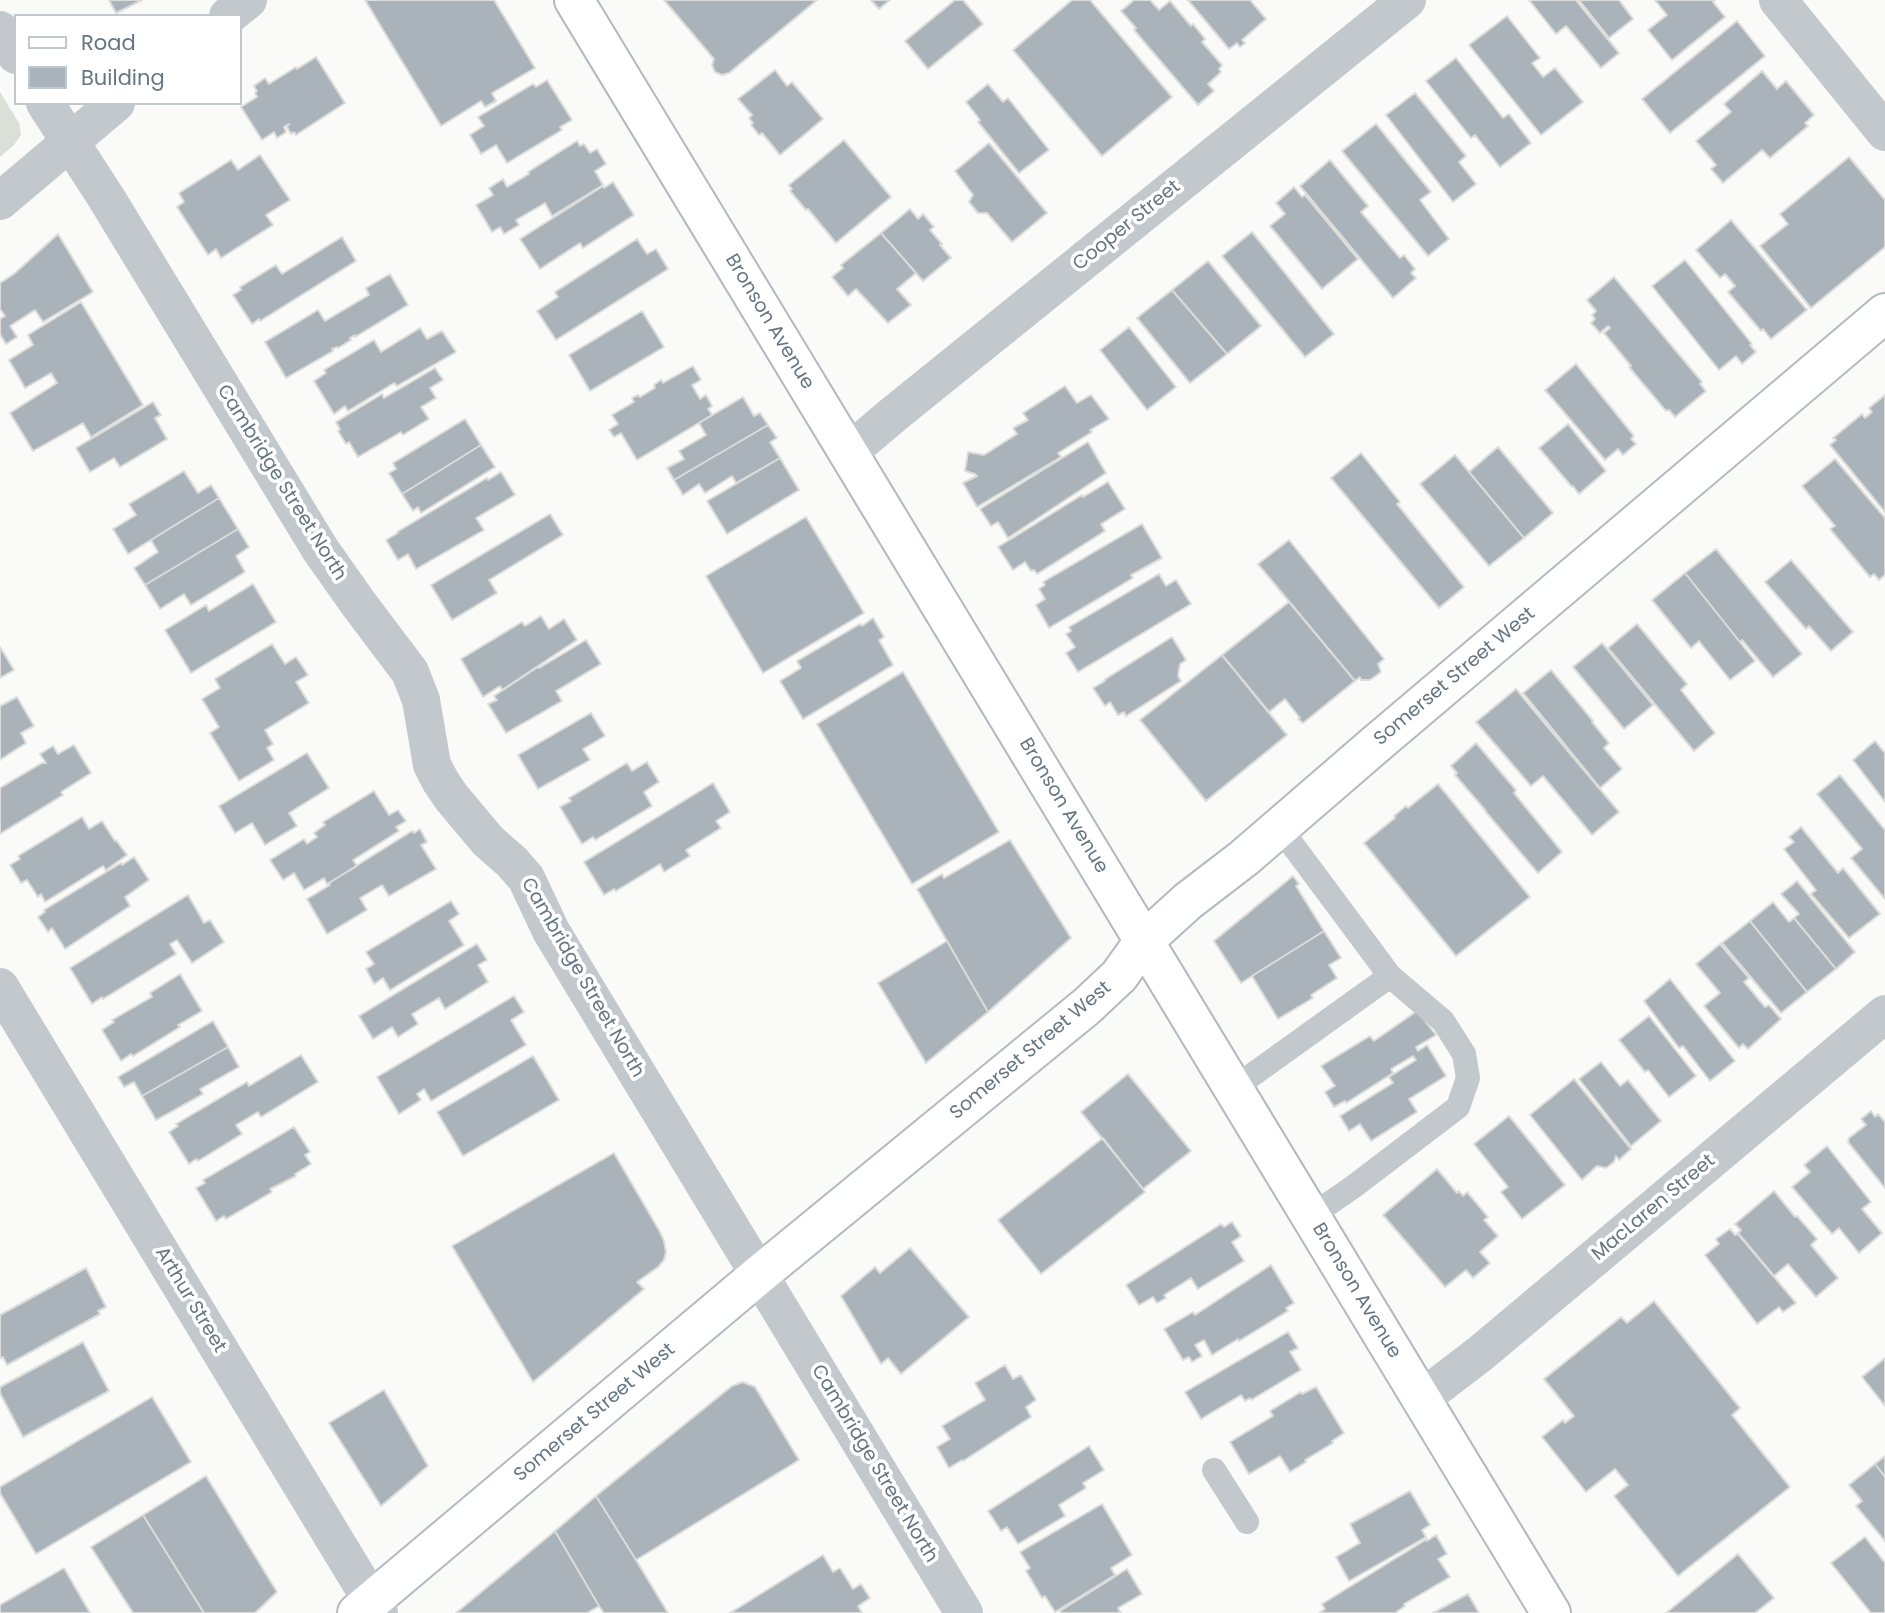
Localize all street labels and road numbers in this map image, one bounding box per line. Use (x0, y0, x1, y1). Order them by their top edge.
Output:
street label: Cooper Street (1069, 176, 1185, 276)
street label: Bronson Avenue (720, 250, 818, 394)
street label: Cambridge Street North (211, 381, 351, 585)
street label: Somerset Street West (1370, 603, 1540, 751)
street label: Bronson Avenue (1014, 734, 1112, 878)
street label: Cambridge Street North (515, 874, 649, 1082)
street label: Somerset Street West (946, 977, 1116, 1125)
street label: MacLaren Street (1588, 1150, 1720, 1266)
street label: Bronson Avenue (1307, 1219, 1405, 1363)
street label: Arthur Street (150, 1243, 230, 1357)
street label: Somerset Street West (510, 1339, 680, 1487)
street label: Cambridge Street North (806, 1361, 942, 1567)

